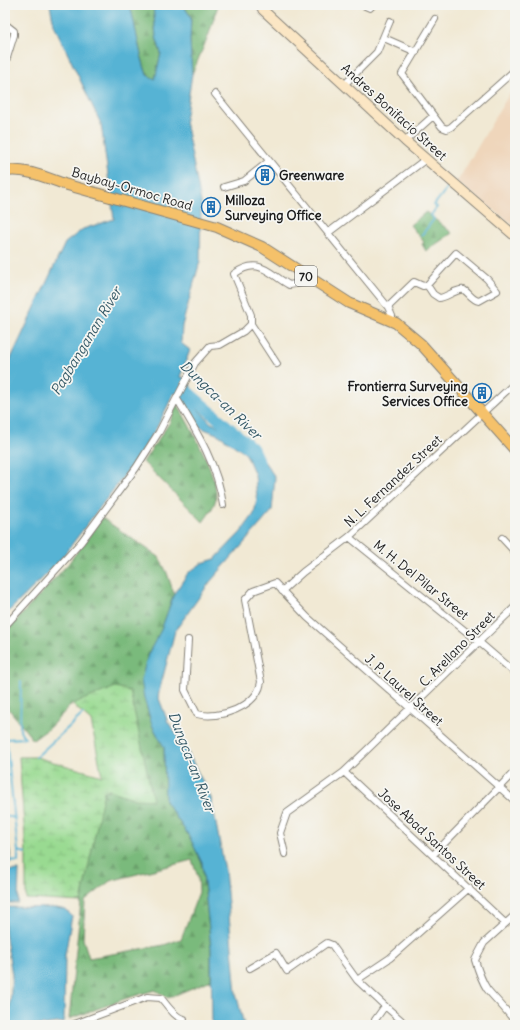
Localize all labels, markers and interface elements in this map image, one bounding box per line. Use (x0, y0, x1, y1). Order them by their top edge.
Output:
street label: Andres Bonifacio Street (337, 60, 451, 164)
street label: Baybay-Ormoc Road (70, 164, 195, 214)
building icon: Greenware (254, 164, 276, 186)
place label: Greenware (279, 167, 344, 184)
place label: Milloza Surveying Office (225, 192, 321, 224)
building icon: Milloza Surveying Office (200, 196, 222, 218)
road number: 70 (295, 266, 317, 286)
water label: Pagbanganan River (47, 282, 127, 398)
water label: Dungca-an River (176, 357, 267, 445)
place label: Frontierra Surveying Services Office (347, 378, 468, 410)
building icon: Frontierra Surveying Services Office (471, 382, 493, 404)
street label: N. L. Fernandez Street (341, 431, 446, 531)
street label: M. H. Del Pilar Street (370, 536, 473, 624)
street label: C. Arellano Street (415, 607, 499, 691)
street label: J. P. Laurel Street (361, 650, 447, 730)
water label: Dungca-an River (165, 709, 220, 817)
street label: Jose Abad Santos Street (375, 785, 490, 894)

